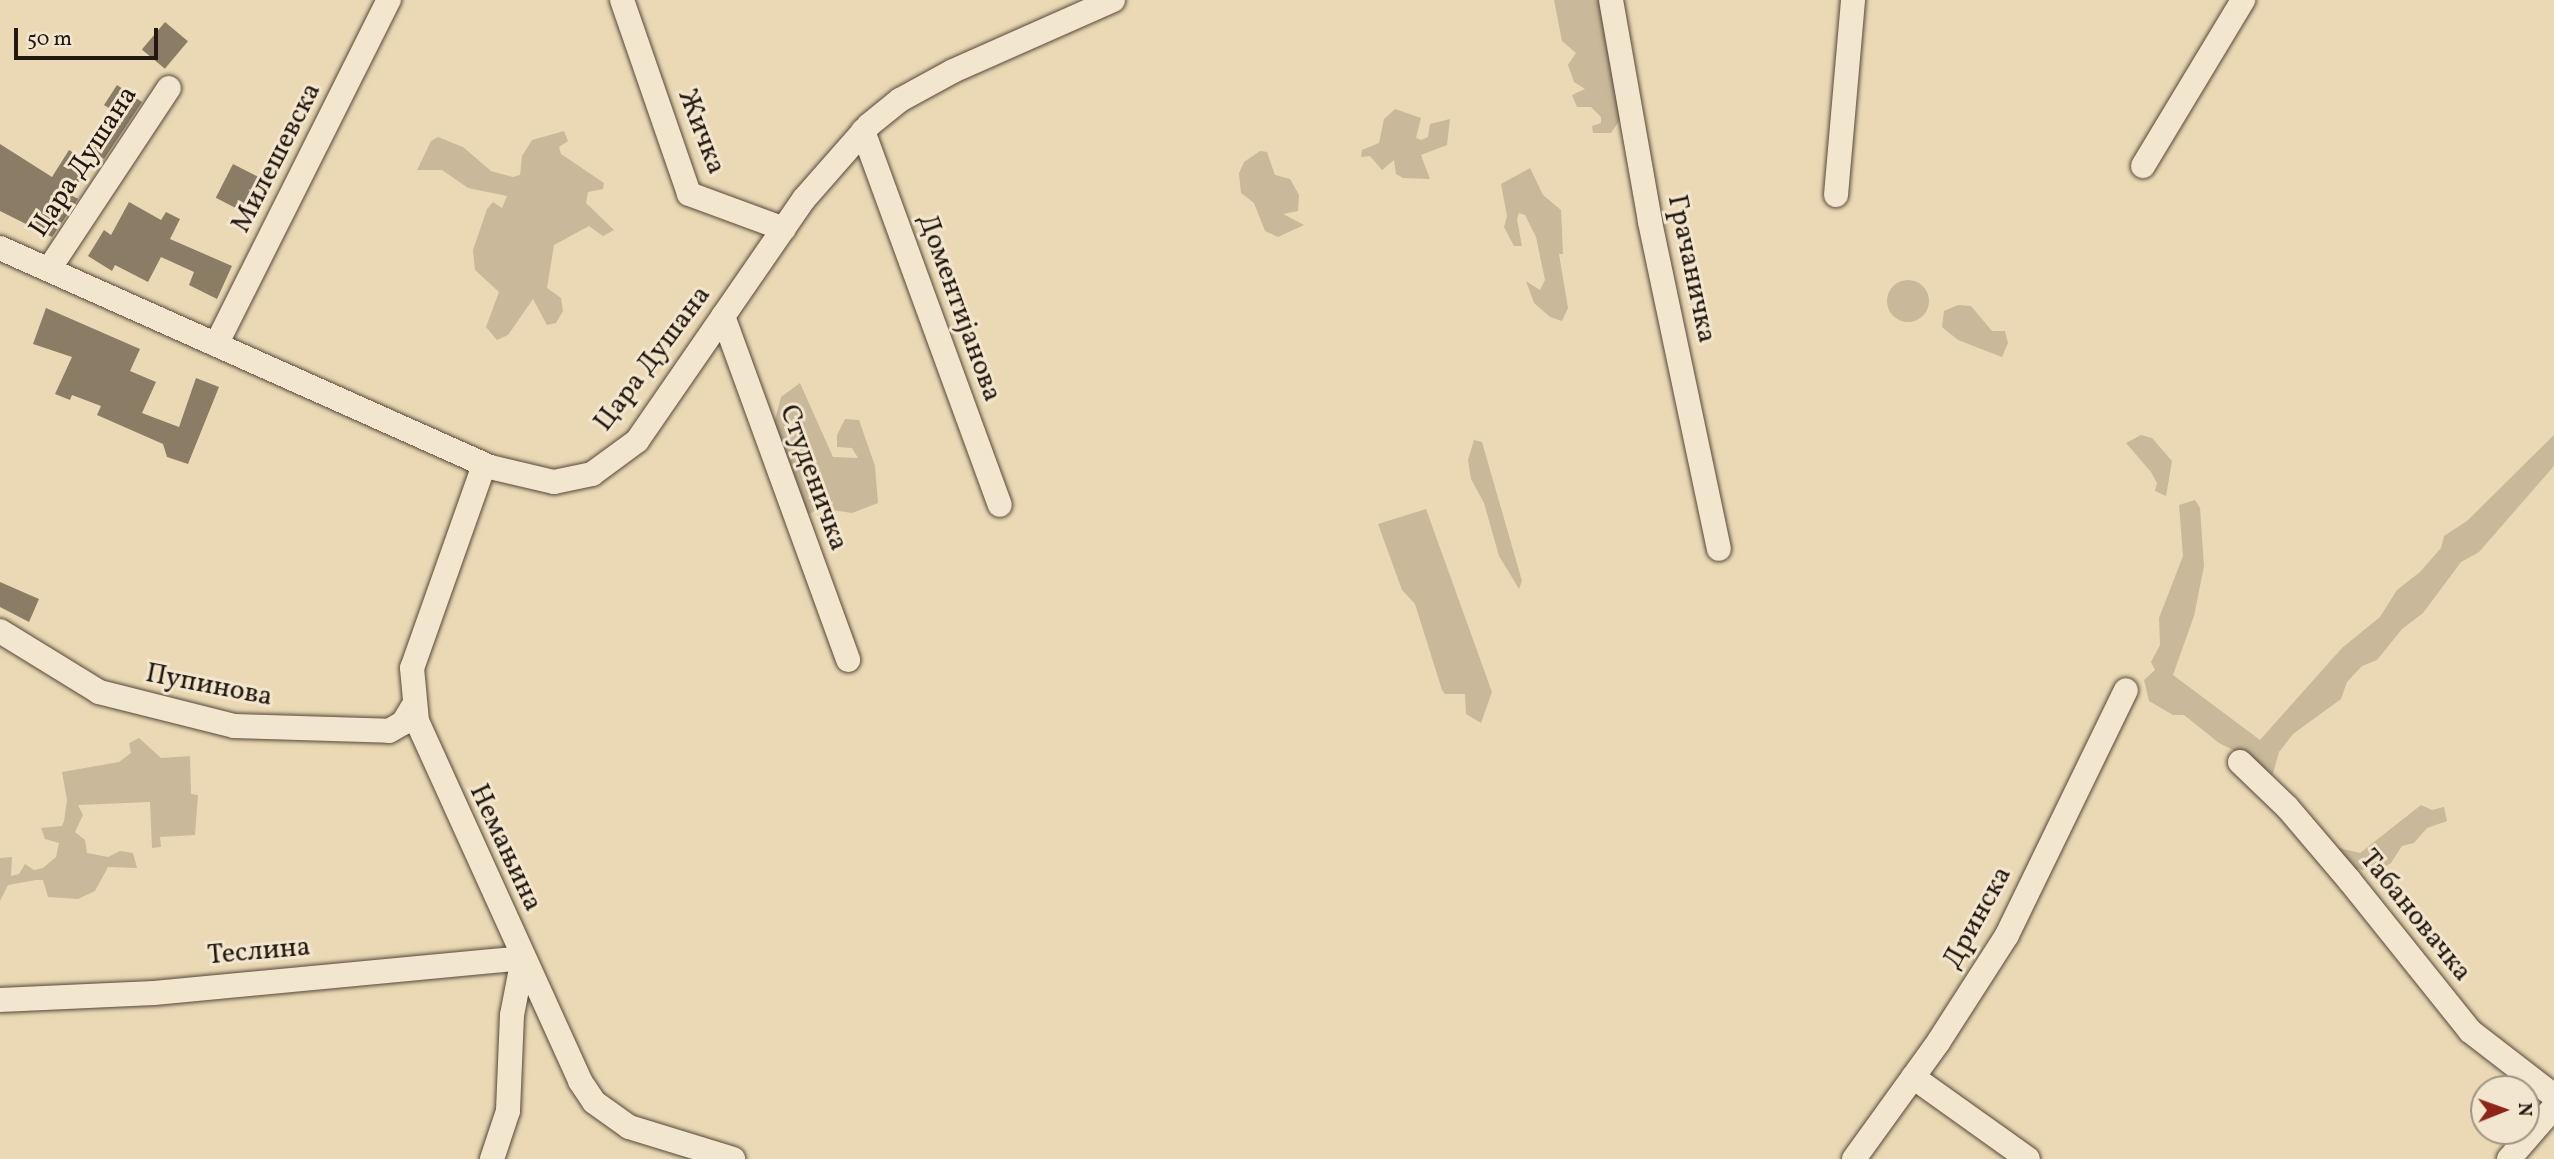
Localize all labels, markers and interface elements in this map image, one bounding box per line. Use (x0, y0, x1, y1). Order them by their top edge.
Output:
scale bar (18, 14, 161, 58)
text: 50 m (27, 25, 72, 54)
street label: Милешевска (225, 77, 329, 239)
street label: Цара Душана (23, 80, 145, 244)
street label: Жичка (670, 85, 732, 179)
street label: Грачаничка (1659, 192, 1723, 346)
street label: Доментијанова (909, 210, 1009, 406)
street label: Цара Душана (587, 280, 719, 438)
street label: Студеничка (771, 400, 855, 556)
street label: Пупинова (143, 657, 275, 715)
street label: Немањина (461, 779, 549, 917)
street label: Табановачка (2352, 843, 2478, 989)
street label: Дринска (1936, 861, 2020, 975)
street label: Теслина (206, 931, 312, 973)
north arrow (2470, 1075, 2540, 1145)
text: N (2511, 1103, 2537, 1117)

